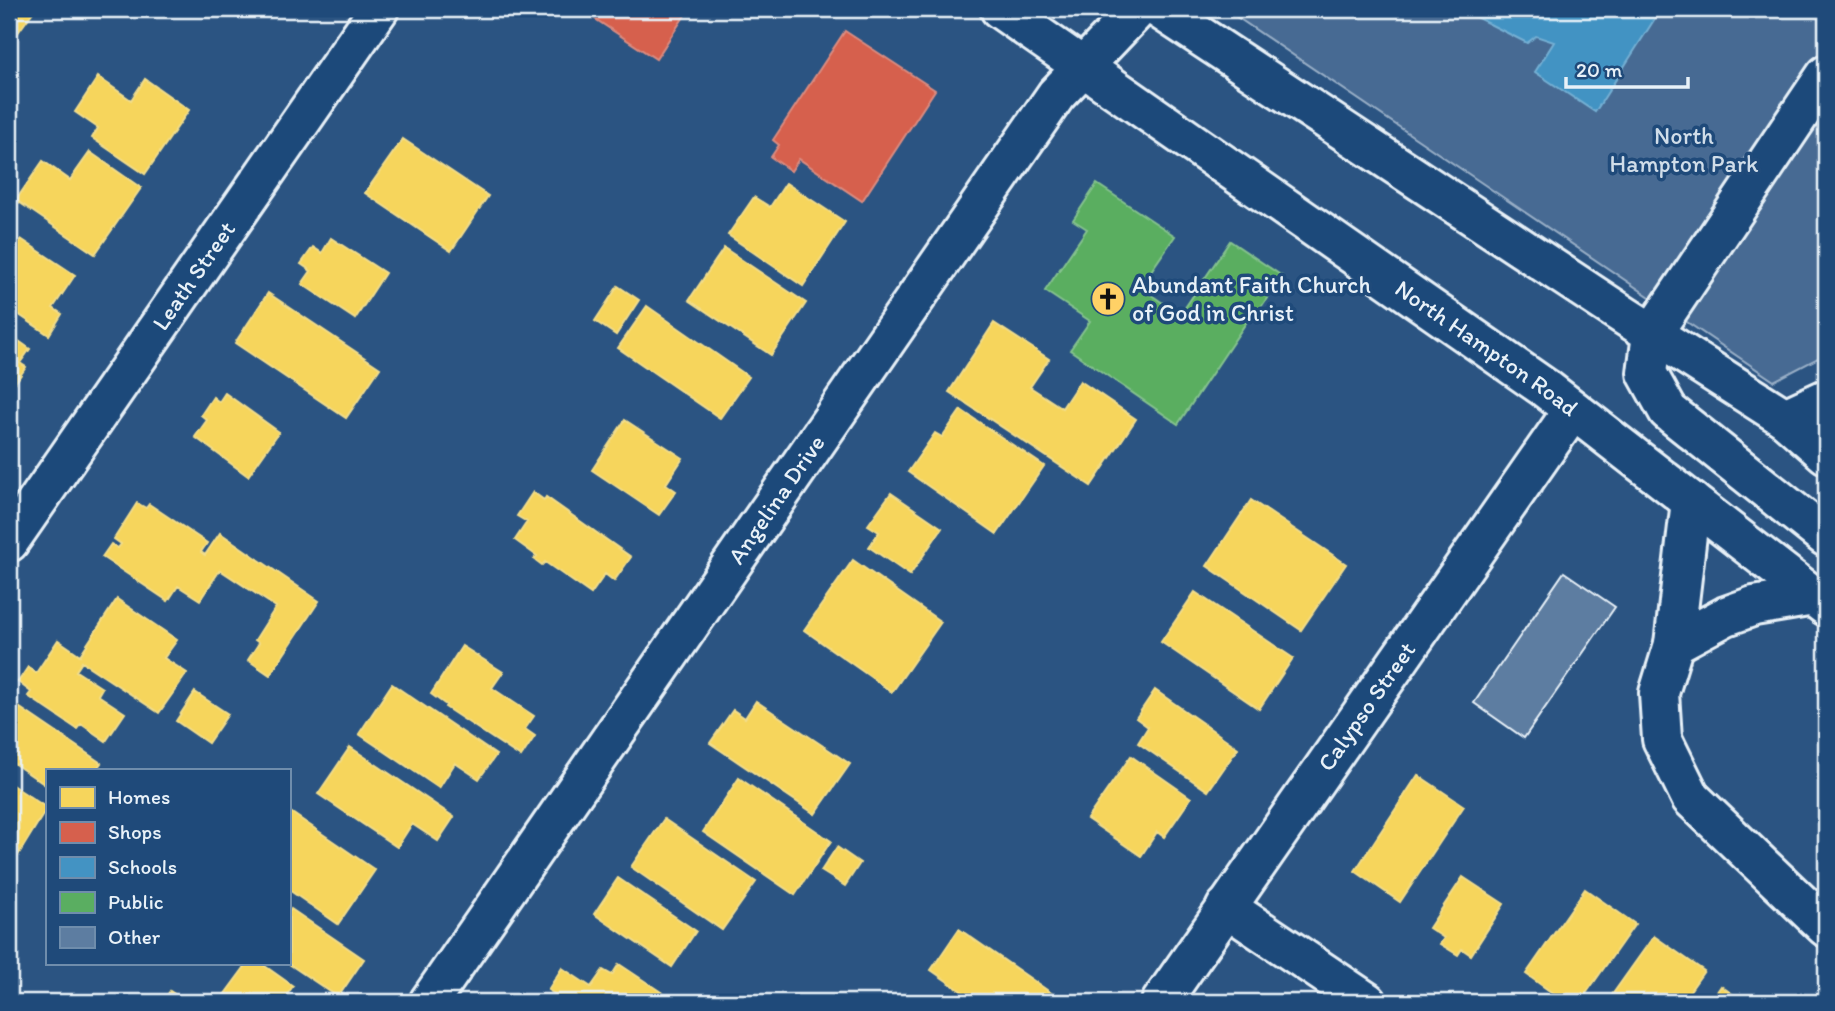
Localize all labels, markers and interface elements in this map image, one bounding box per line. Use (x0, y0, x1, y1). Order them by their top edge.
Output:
scale bar (1566, 46, 1688, 90)
text: 20 m (1576, 57, 1623, 82)
park label: North Hampton Park (1610, 121, 1759, 178)
street label: Leath Street (146, 216, 241, 336)
place label: Abundant Faith Church of God in Christ (1132, 270, 1371, 327)
street label: North Hampton Road (1390, 273, 1584, 422)
church icon: Abundant Faith Church of God in Christ (1089, 280, 1127, 318)
street label: Angelina Drive (721, 429, 831, 569)
street label: Calypso Street (1311, 636, 1421, 777)
legend (46, 769, 290, 965)
text: Homes (108, 784, 170, 809)
text: Shops (108, 819, 162, 844)
text: Schools (108, 854, 177, 879)
text: Public (108, 889, 164, 914)
text: Other (108, 924, 161, 949)

